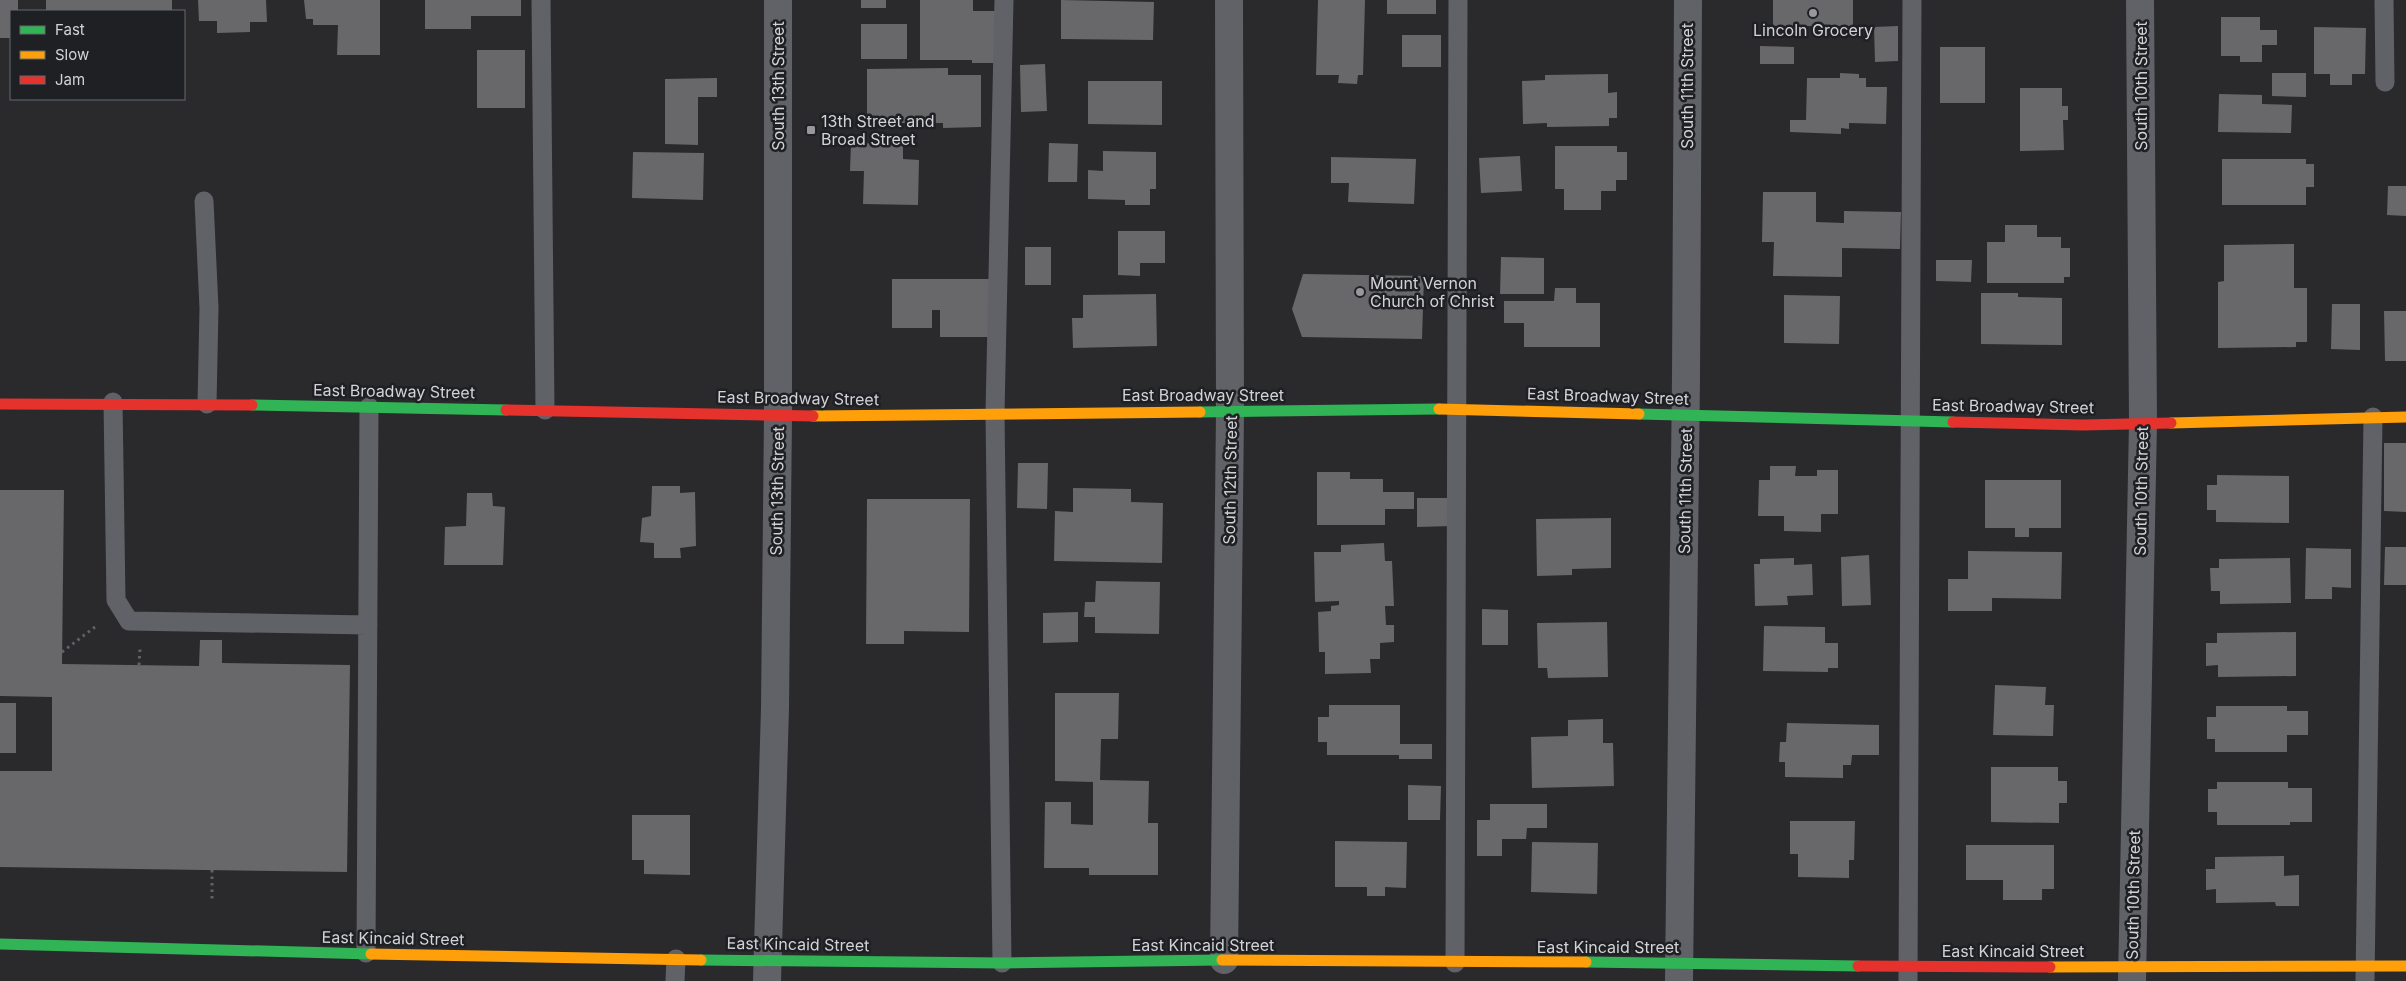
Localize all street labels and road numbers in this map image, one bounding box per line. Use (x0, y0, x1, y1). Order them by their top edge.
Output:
street label: South 13th Street (768, 21, 788, 151)
street label: South 10th Street (2131, 21, 2151, 151)
street label: South 11th Street (1677, 23, 1697, 149)
street label: East Broadway Street (313, 380, 475, 402)
street label: East Broadway Street (1527, 383, 1689, 409)
street label: East Broadway Street (1122, 385, 1284, 405)
street label: East Broadway Street (717, 387, 879, 409)
street label: East Broadway Street (1932, 395, 2094, 417)
street label: South 12th Street (1219, 415, 1241, 545)
street label: South 13th Street (766, 426, 788, 556)
street label: South 10th Street (2130, 426, 2152, 556)
street label: South 11th Street (1674, 428, 1696, 554)
street label: South 10th Street (2122, 830, 2144, 960)
street label: East Kincaid Street (321, 927, 465, 949)
street label: East Kincaid Street (726, 933, 870, 955)
street label: East Kincaid Street (1132, 935, 1274, 955)
street label: East Kincaid Street (1537, 937, 1679, 957)
street label: East Kincaid Street (1942, 941, 2084, 961)

